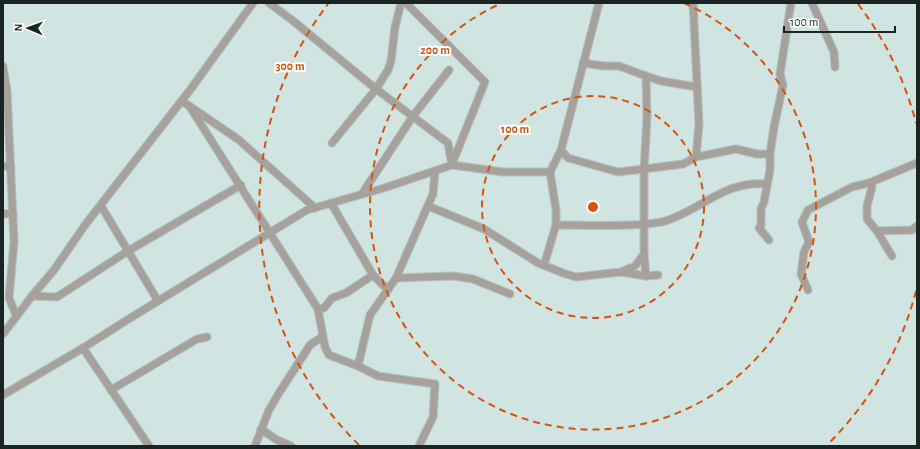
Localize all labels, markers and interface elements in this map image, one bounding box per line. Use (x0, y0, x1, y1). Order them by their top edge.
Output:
north arrow (8, 8, 48, 48)
scale bar (784, 8, 895, 34)
text: 100 m (790, 16, 818, 28)
text: N (13, 24, 24, 32)
text: 200 m (420, 44, 450, 56)
text: 300 m (275, 60, 305, 72)
text: 100 m (501, 123, 529, 135)
centre of rings (586, 200, 600, 214)

